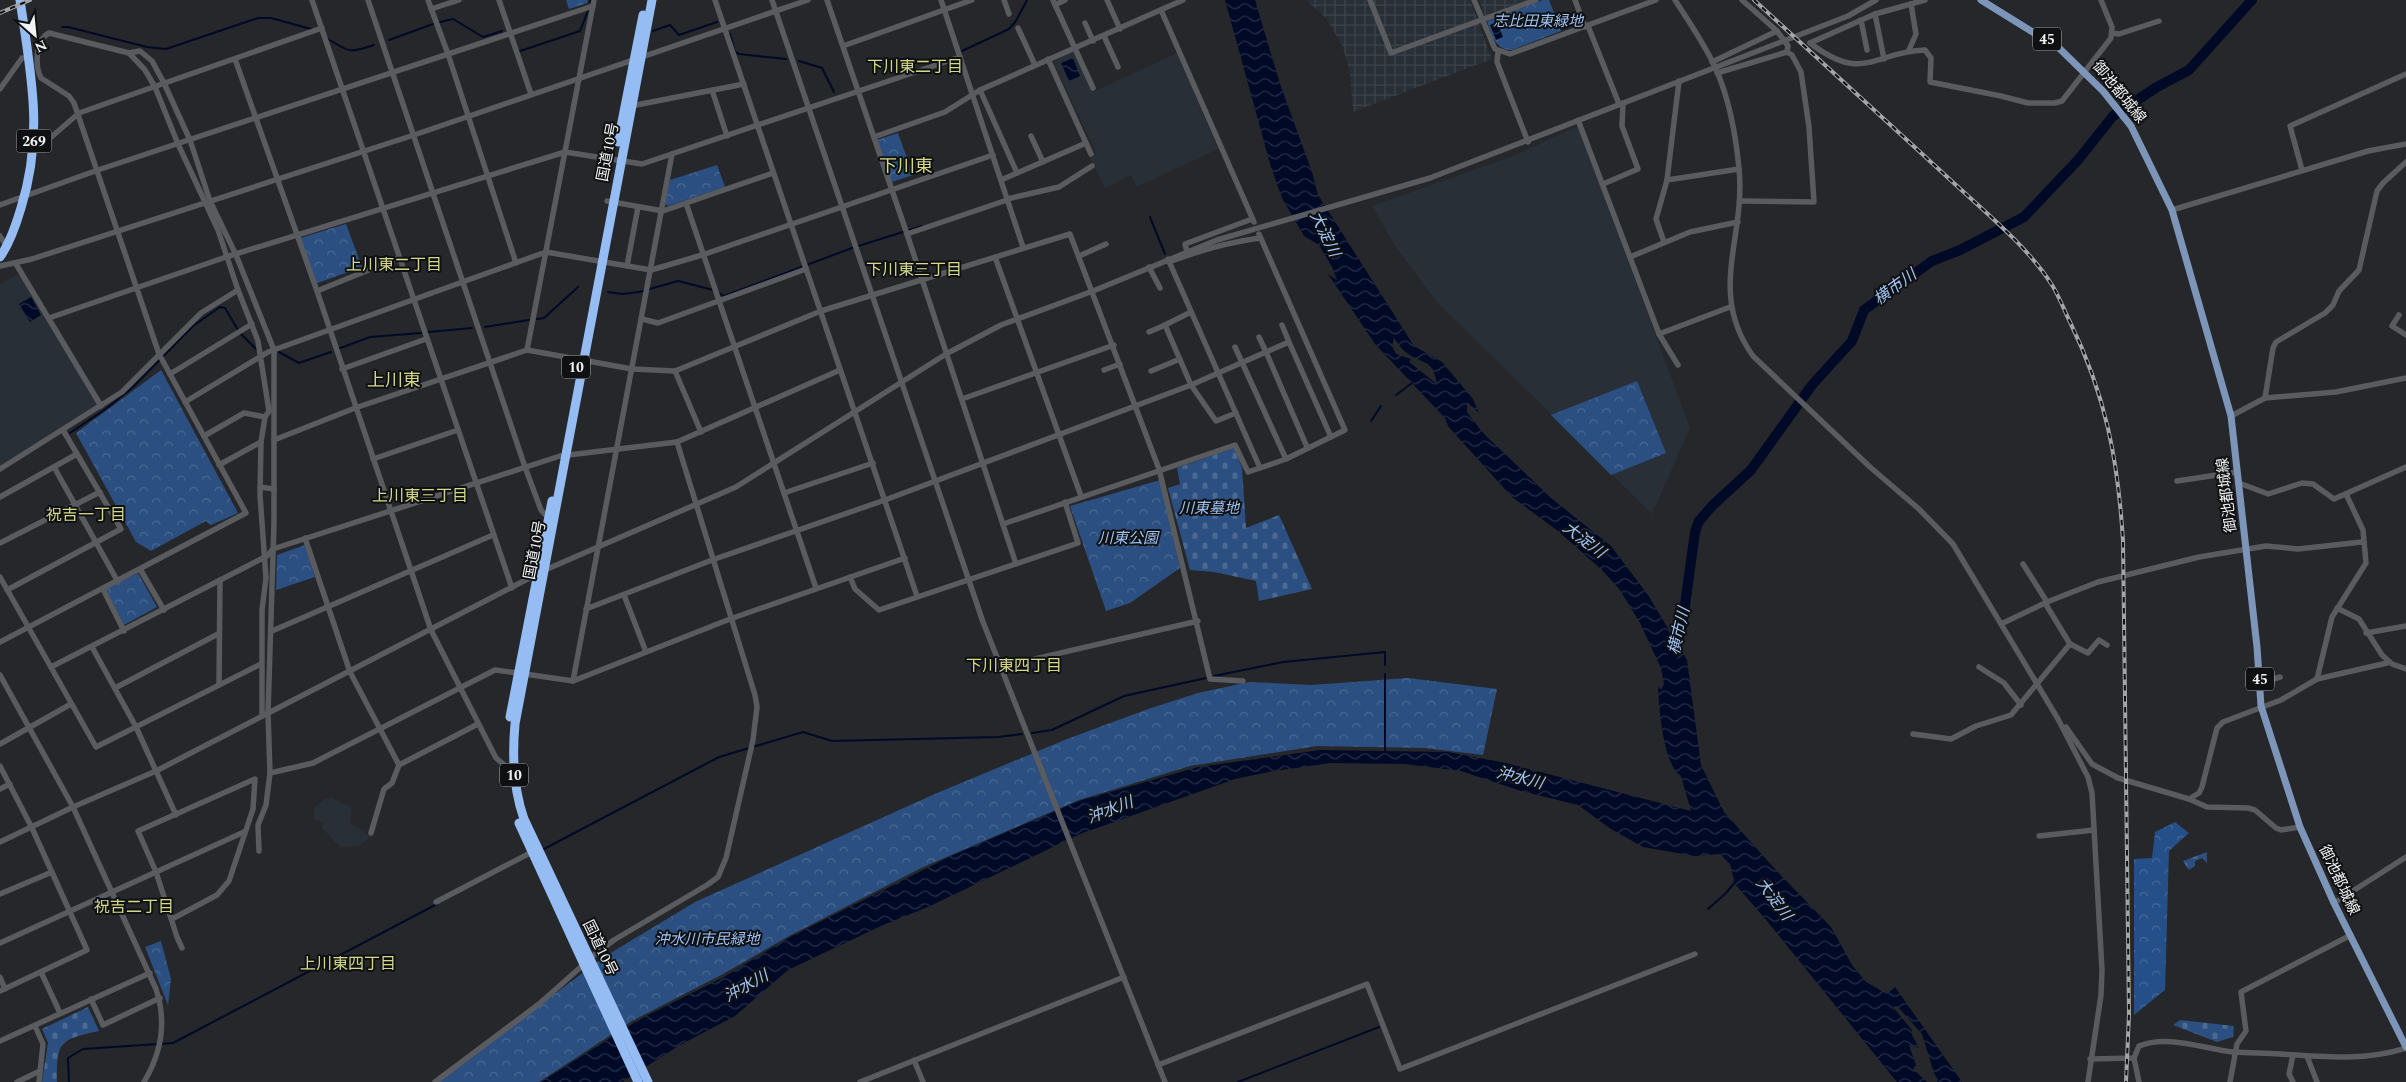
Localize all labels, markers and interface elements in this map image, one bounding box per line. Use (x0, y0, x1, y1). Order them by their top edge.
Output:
north arrow (10, 10, 60, 60)
park label: 志比田東緑地 (1493, 10, 1585, 33)
road number: 45 (2033, 28, 2061, 50)
text: N (31, 34, 51, 58)
district label: 下川東二丁目 (867, 55, 963, 79)
street label: 御池都城線 (2086, 56, 2152, 128)
street label: 国道10号 (591, 120, 625, 184)
road number: 269 (16, 130, 52, 152)
district label: 下川東 (879, 153, 933, 180)
water label: 大淀川 (1304, 207, 1347, 263)
district label: 上川東二丁目 (346, 253, 442, 277)
district label: 下川東三丁目 (866, 258, 962, 282)
water label: 横市川 (1869, 262, 1923, 311)
road number: 10 (562, 356, 590, 378)
district label: 上川東 (367, 367, 421, 394)
street label: 御池都城線 (2211, 456, 2243, 534)
district label: 上川東三丁目 (372, 484, 468, 508)
park label: 川東墓地 (1179, 497, 1241, 520)
district label: 祝吉一丁目 (46, 503, 126, 527)
water label: 大淀川 (1558, 516, 1612, 565)
street label: 国道10号 (518, 518, 552, 582)
park label: 川東公園 (1098, 527, 1160, 550)
water label: 横市川 (1662, 603, 1697, 657)
district label: 下川東四丁目 (966, 654, 1062, 678)
road number: 45 (2246, 668, 2274, 691)
water label: 沖水川 (1494, 761, 1548, 796)
road number: 10 (500, 764, 528, 786)
water label: 沖水川 (1083, 789, 1139, 830)
street label: 御池都城線 (2313, 841, 2365, 919)
water label: 大淀川 (1750, 873, 1799, 927)
district label: 祝吉二丁目 (94, 895, 174, 919)
street label: 国道10号 (577, 916, 623, 980)
park label: 沖水川市民緑地 (654, 928, 761, 951)
district label: 上川東四丁目 (300, 952, 396, 976)
water label: 沖水川 (719, 963, 775, 1008)

